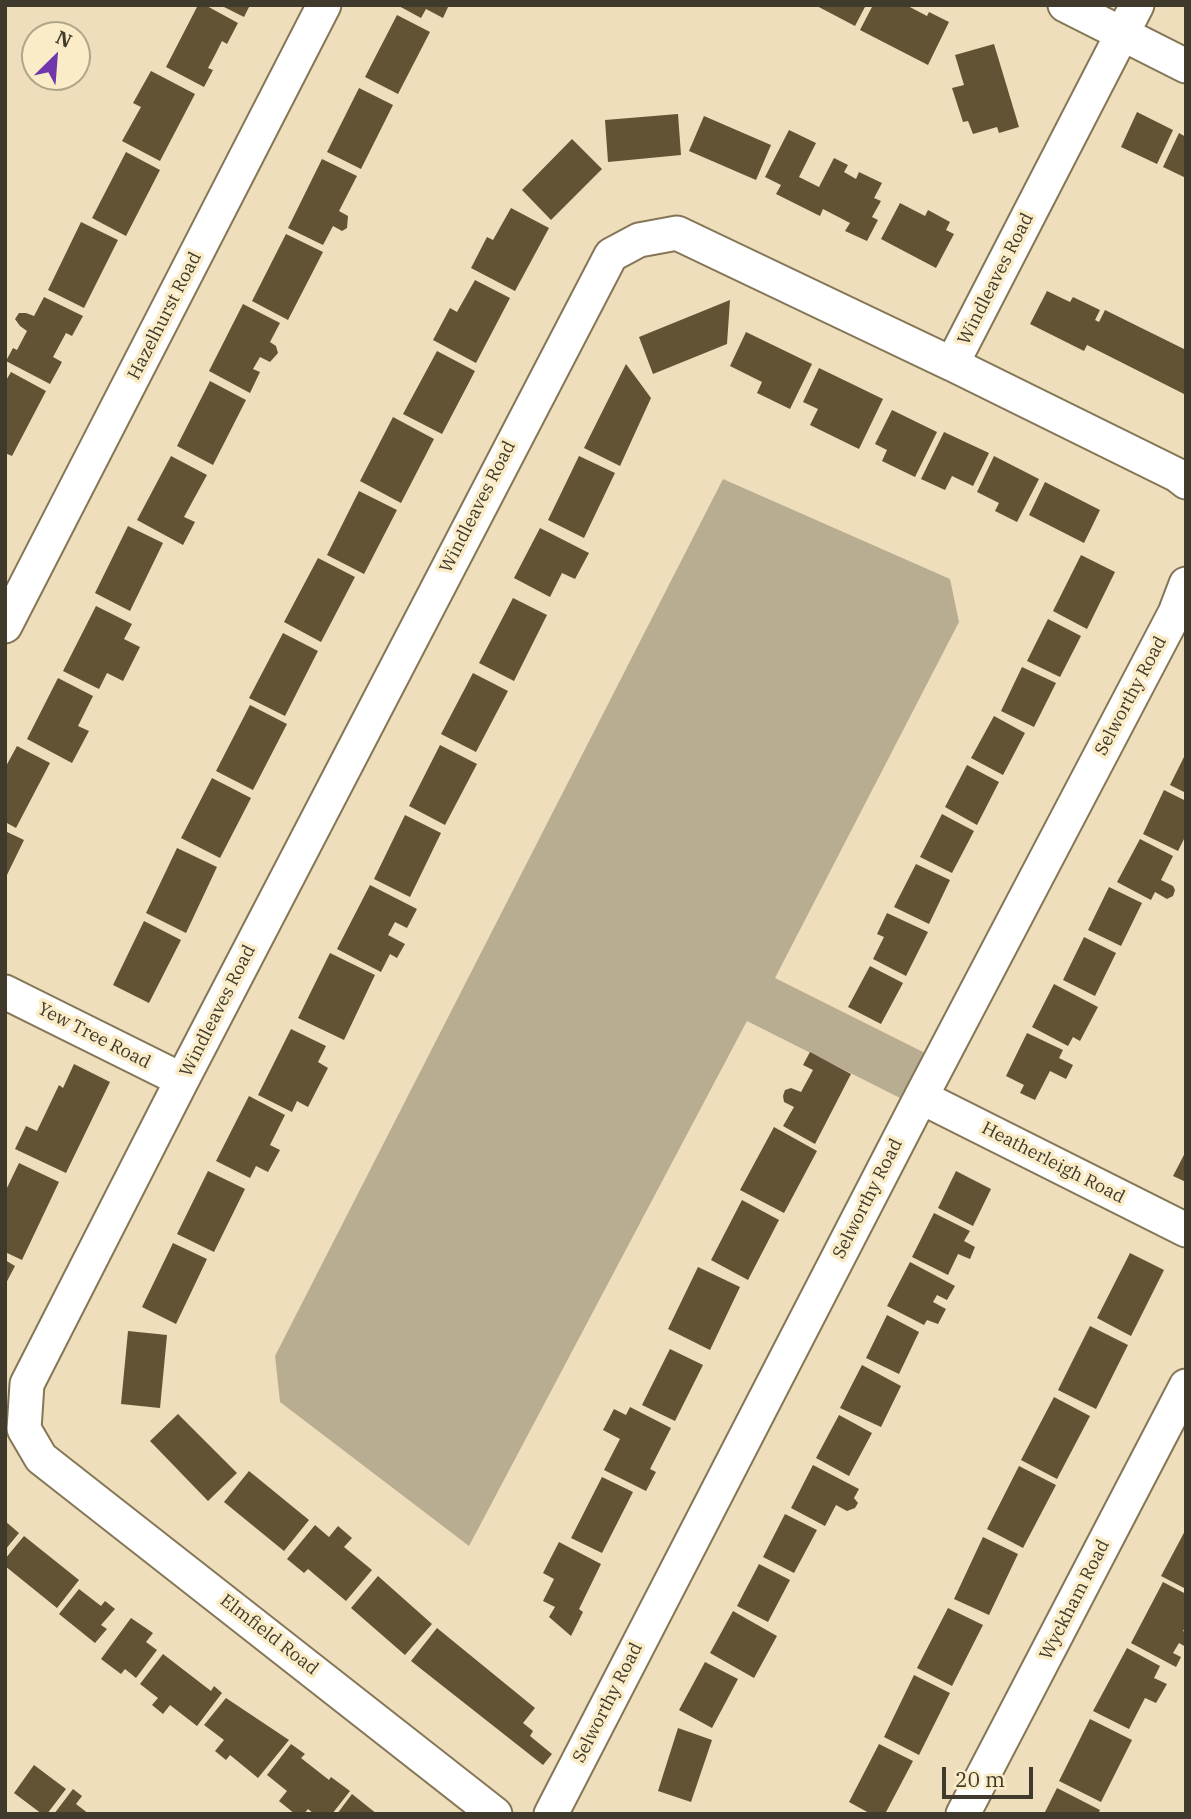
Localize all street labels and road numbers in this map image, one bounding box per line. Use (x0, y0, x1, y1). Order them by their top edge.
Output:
street label: Windleaves Road (953, 209, 1039, 349)
street label: Hazelhurst Road (123, 249, 207, 383)
street label: Windleaves Road (435, 437, 521, 577)
street label: Selworthy Road (1091, 633, 1171, 759)
street label: Windleaves Road (175, 941, 261, 1081)
street label: Yew Tree Road (34, 998, 154, 1074)
street label: Heatherleigh Road (978, 1118, 1128, 1208)
street label: Selworthy Road (828, 1135, 908, 1263)
street label: Wyckham Road (1035, 1536, 1115, 1664)
street label: Elmfield Road (216, 1590, 322, 1680)
street label: Selworthy Road (568, 1639, 648, 1767)

